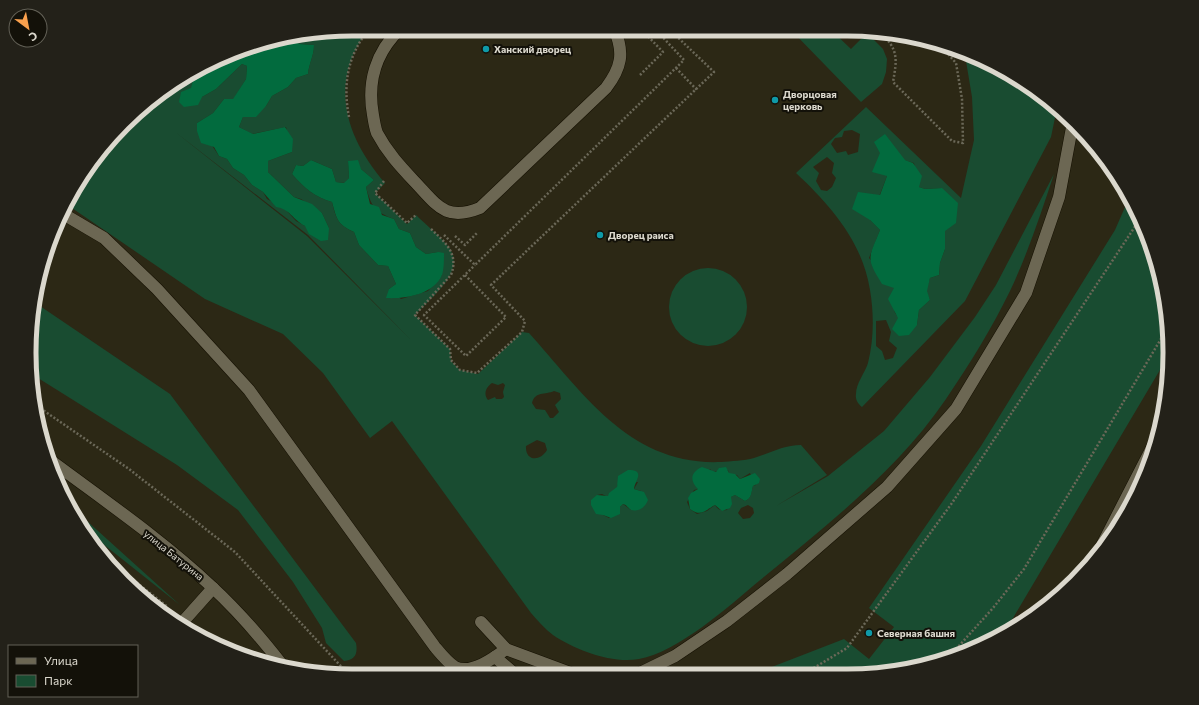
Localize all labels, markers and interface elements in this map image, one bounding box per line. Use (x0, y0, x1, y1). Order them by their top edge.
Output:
north arrow (8, 8, 48, 48)
text: С (27, 29, 40, 45)
place label: Ханский дворец (494, 43, 571, 55)
marker: Ханский дворец (481, 44, 491, 54)
place label: Дворцовая церковь (783, 88, 837, 112)
marker: Дворцовая церковь (770, 95, 780, 105)
place label: Дворец раиса (608, 229, 674, 241)
marker: Дворец раиса (595, 230, 605, 240)
street label: улица Батурина (142, 527, 206, 583)
place label: Северная башня (877, 627, 955, 639)
marker: Северная башня (864, 628, 874, 638)
legend (8, 645, 138, 697)
text: Улица (44, 653, 78, 667)
text: Парк (44, 673, 73, 687)

